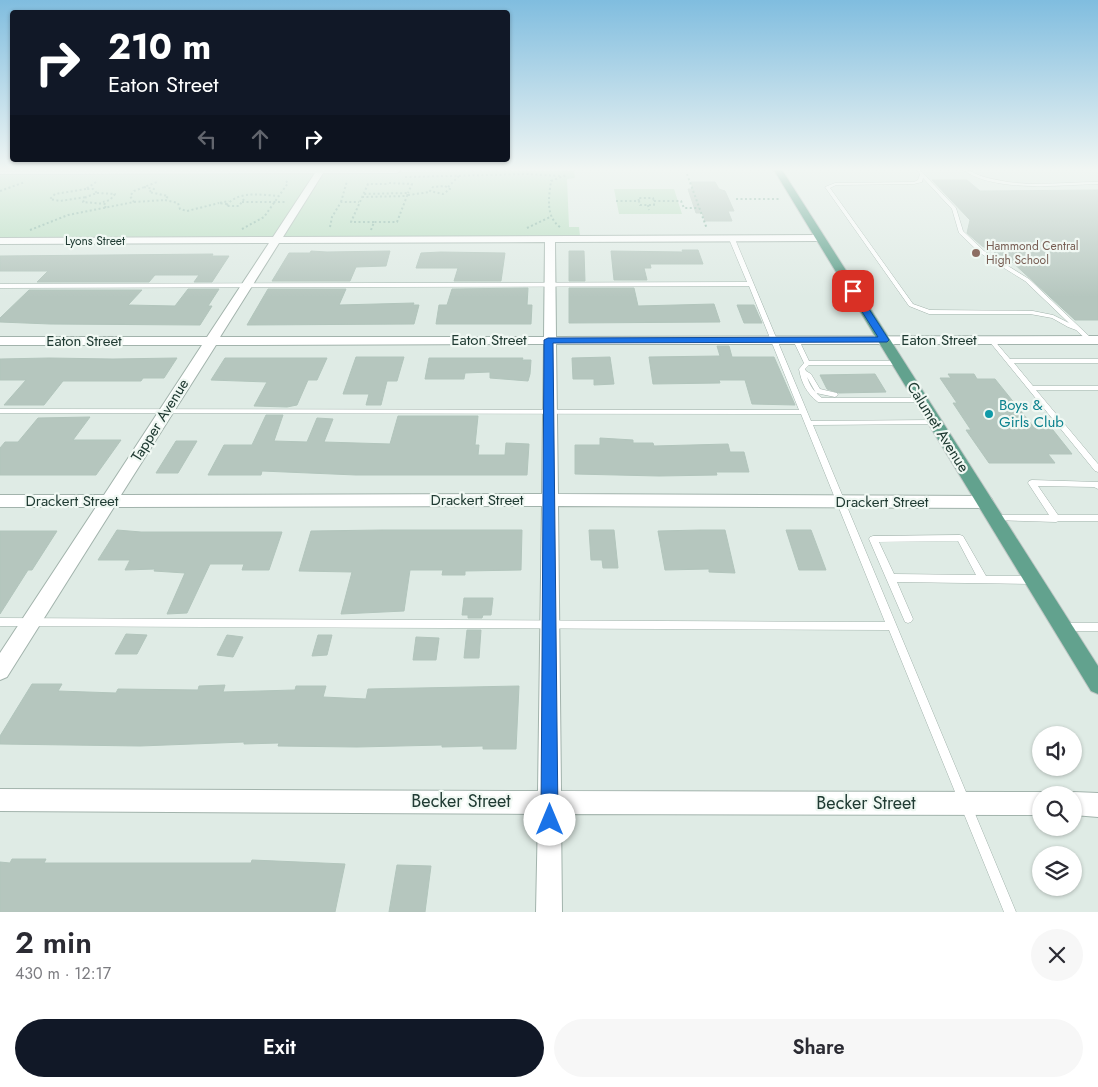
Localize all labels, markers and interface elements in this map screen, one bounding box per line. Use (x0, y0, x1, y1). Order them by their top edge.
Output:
text: 210 m (108, 22, 211, 72)
icon: right (25, 30, 90, 95)
text: Eaton Street (108, 68, 219, 100)
icon: left (193, 125, 221, 153)
icon: ahead (246, 125, 274, 153)
icon: right (299, 125, 327, 153)
street label: Lyons Street (65, 232, 125, 250)
place label: Hammond Central High School (986, 237, 1079, 269)
marker: Hammond Central High School (970, 247, 982, 259)
pin (832, 270, 874, 312)
icon: arrive (839, 277, 867, 305)
street label: Eaton Street (451, 329, 527, 351)
street label: Eaton Street (901, 329, 977, 351)
street label: Eaton Street (46, 330, 122, 352)
street label: Tapper Avenue (126, 374, 194, 466)
street label: Calumet Avenue (901, 377, 975, 477)
place label: Boys & Girls Club (999, 394, 1064, 433)
marker: Boys & Girls Club (983, 408, 995, 420)
street label: Drackert Street (431, 489, 524, 511)
street label: Drackert Street (26, 490, 119, 512)
street label: Drackert Street (836, 491, 929, 513)
map controls (1032, 726, 1082, 896)
button: sound (1032, 726, 1082, 776)
button: search (1032, 786, 1082, 836)
street label: Becker Street (411, 788, 511, 814)
street label: Becker Street (816, 790, 916, 816)
position arrow (523, 793, 575, 845)
button: layers (1032, 846, 1082, 896)
text: 2 min (15, 921, 92, 964)
button: close (1031, 929, 1083, 981)
text: 430 m · 12:17 (15, 962, 111, 985)
button: Exit (15, 1019, 544, 1077)
button: Share (554, 1019, 1083, 1077)

